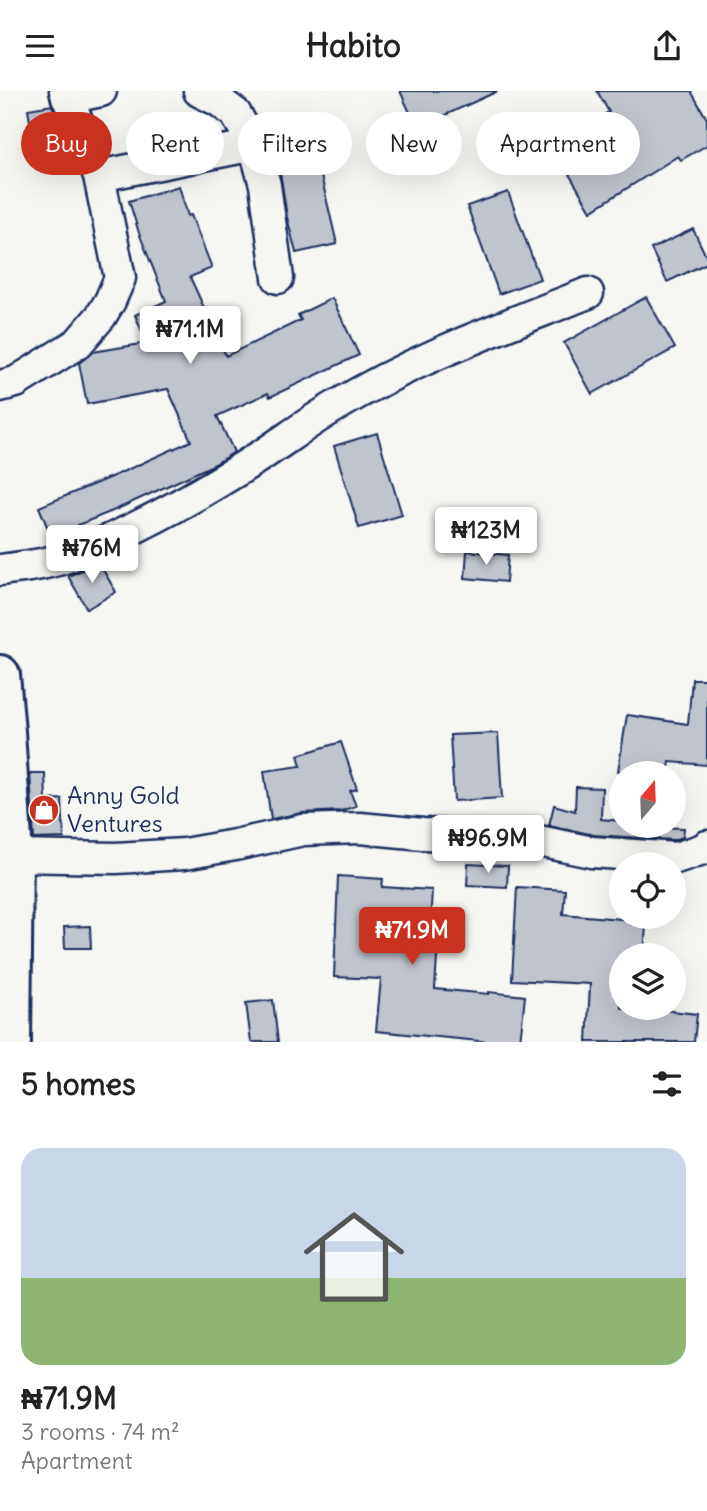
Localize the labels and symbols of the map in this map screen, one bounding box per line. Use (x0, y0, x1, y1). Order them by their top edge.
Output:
pin: ₦71.1M (133, 307, 247, 366)
pin: ₦123M (437, 507, 535, 567)
pin: ₦76M (51, 525, 133, 585)
north arrow (609, 761, 686, 838)
place label: Anny Gold Ventures (67, 780, 180, 838)
shop icon: Anny Gold Ventures (27, 793, 61, 827)
pin: ₦96.9M (431, 815, 545, 875)
pin: ₦71.9M (355, 907, 469, 967)

